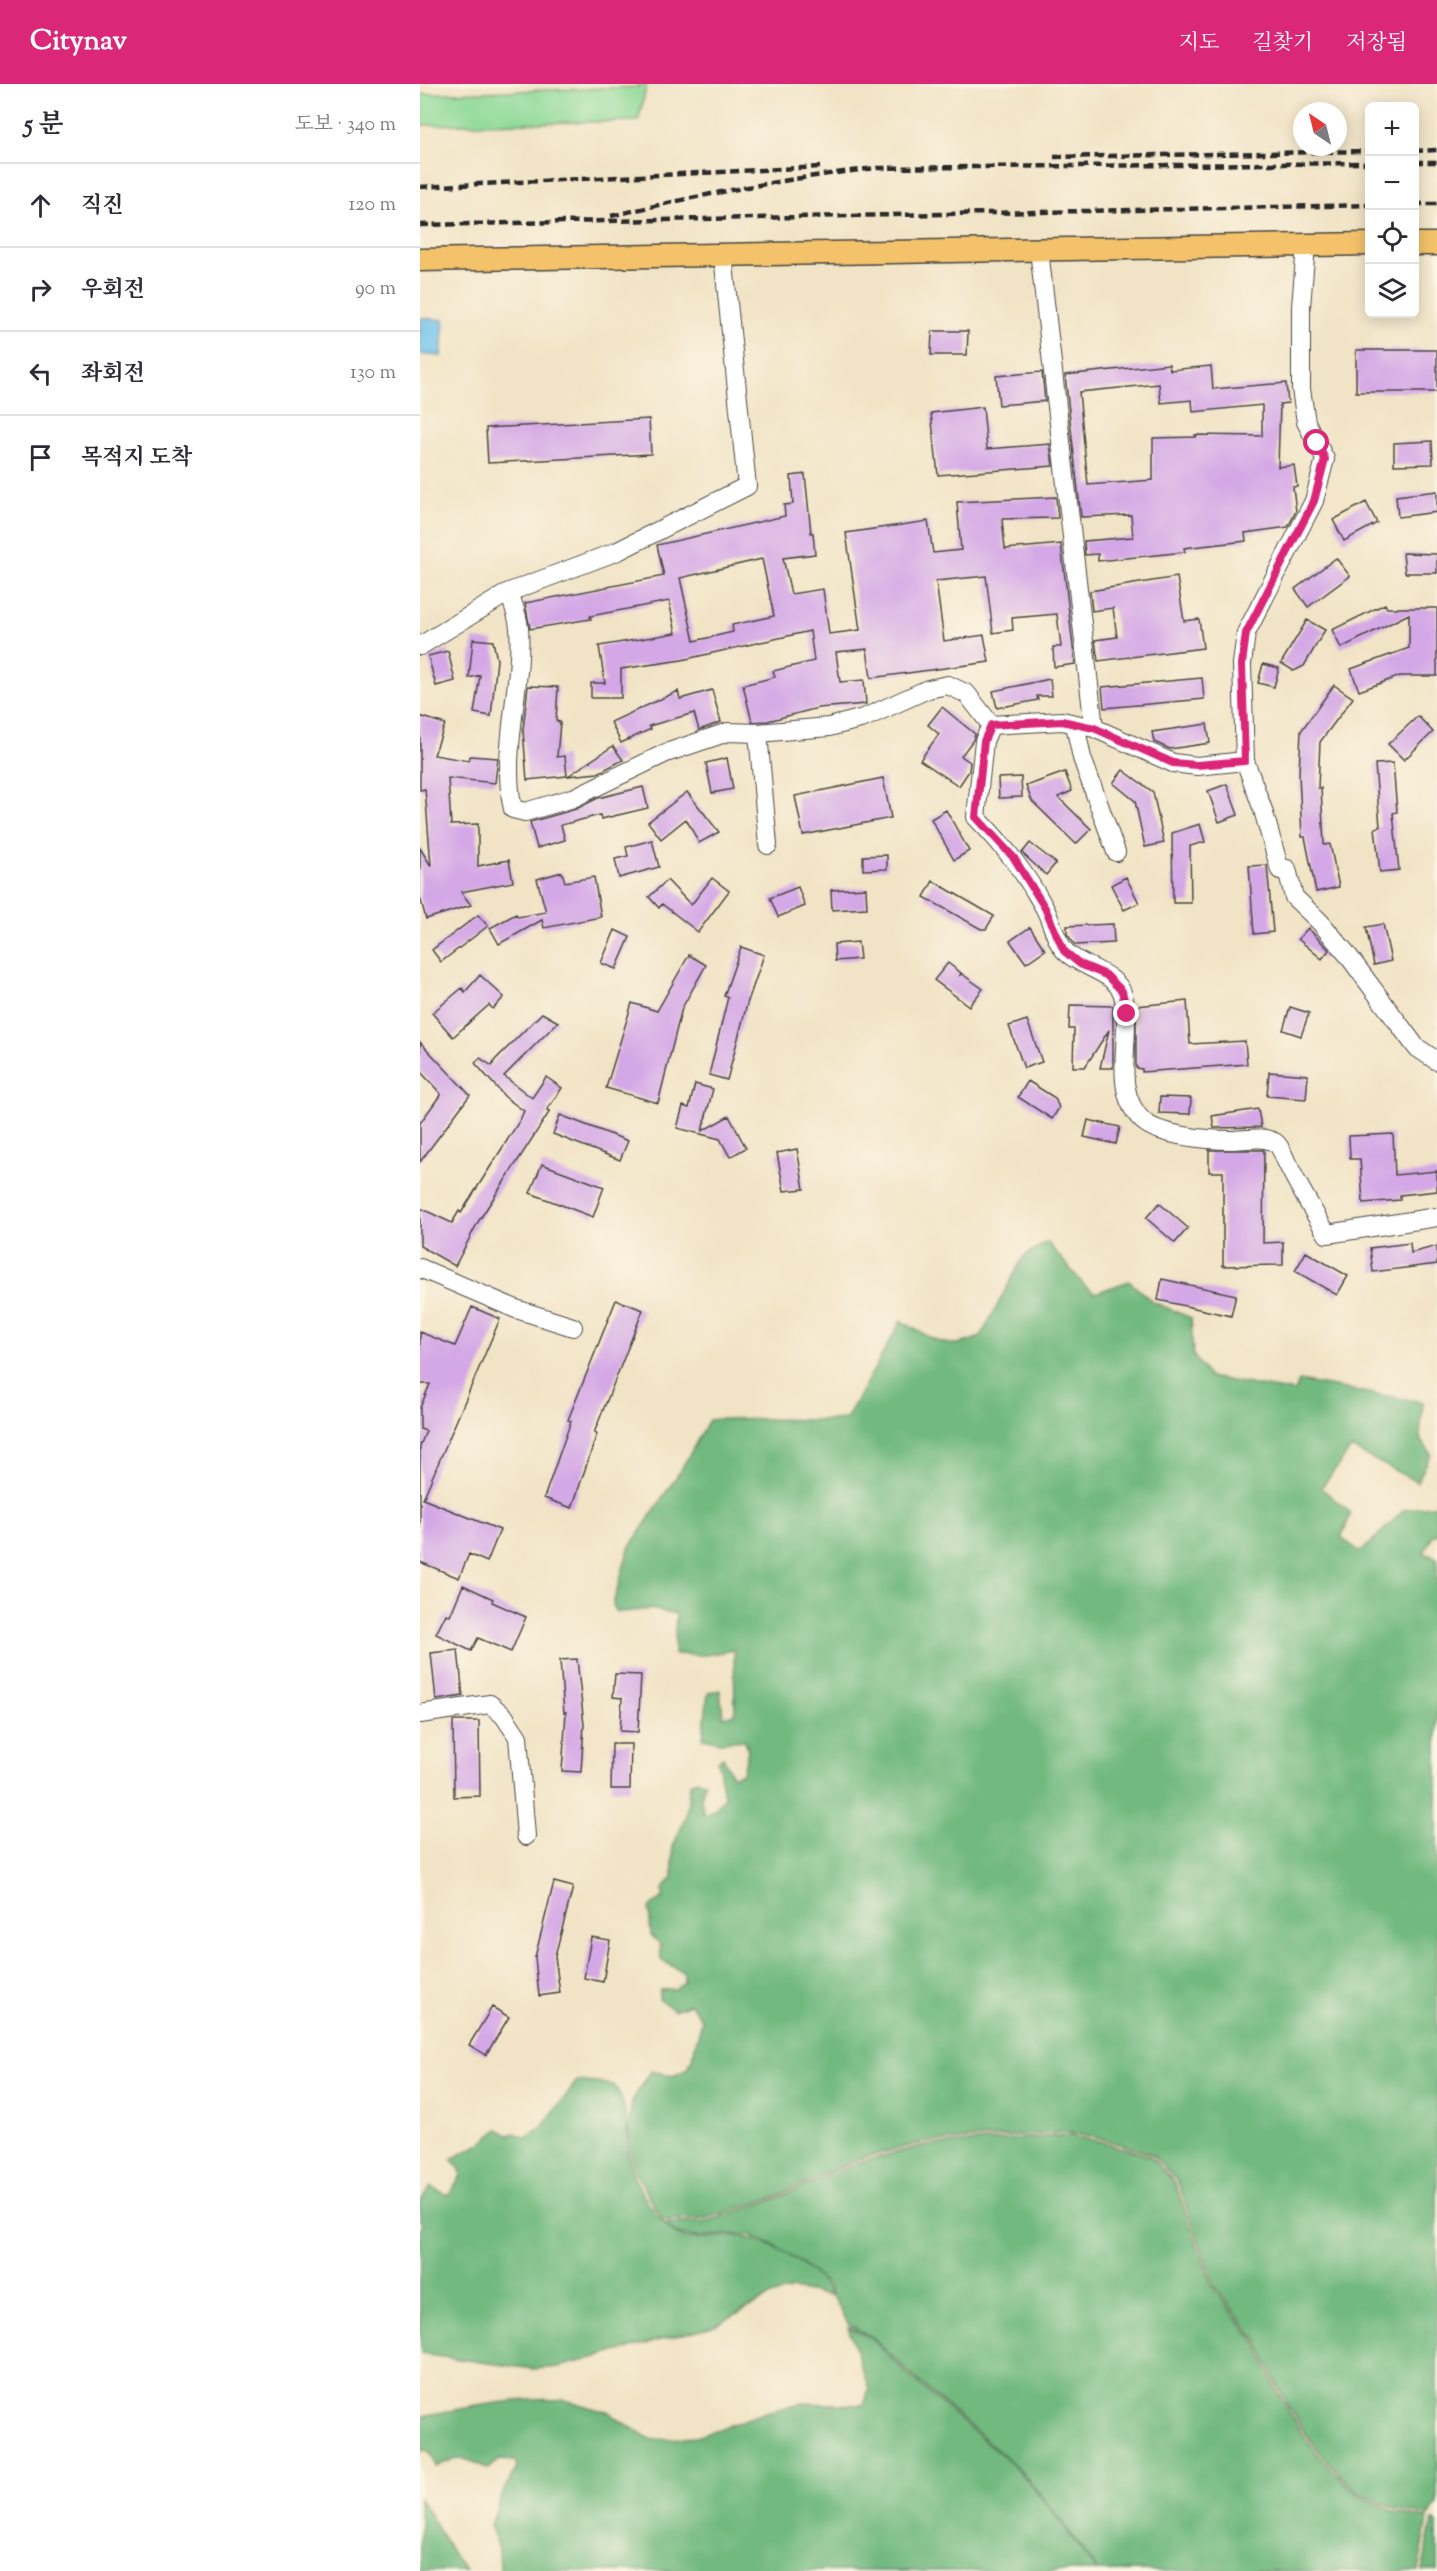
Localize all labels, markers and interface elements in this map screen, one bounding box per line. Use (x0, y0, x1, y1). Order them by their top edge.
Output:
text: Citynav (30, 22, 127, 62)
text: 지도 (1179, 29, 1219, 59)
text: 길찾기 (1252, 29, 1313, 59)
text: 저장됨 (1346, 29, 1407, 59)
north arrow (1293, 102, 1347, 156)
map controls (1365, 102, 1419, 318)
button: + (1365, 102, 1419, 156)
text: 5 분 (24, 107, 64, 144)
text: 도보 · 340 m (294, 111, 396, 140)
button: − (1365, 156, 1419, 210)
icon: ahead (24, 189, 57, 222)
text: 직진 (81, 191, 124, 223)
text: 120 m (348, 191, 396, 220)
button: locate (1365, 210, 1419, 264)
button: layers (1365, 264, 1419, 318)
icon: right (24, 273, 57, 306)
text: 우회전 (81, 275, 145, 307)
text: 90 m (355, 275, 396, 304)
icon: left (24, 357, 57, 390)
text: 좌회전 (81, 359, 145, 391)
text: 130 m (350, 359, 396, 388)
route start (1303, 429, 1329, 455)
icon: arrive (24, 441, 57, 474)
text: 목적지 도착 (81, 443, 192, 475)
route end (1113, 1000, 1139, 1026)

